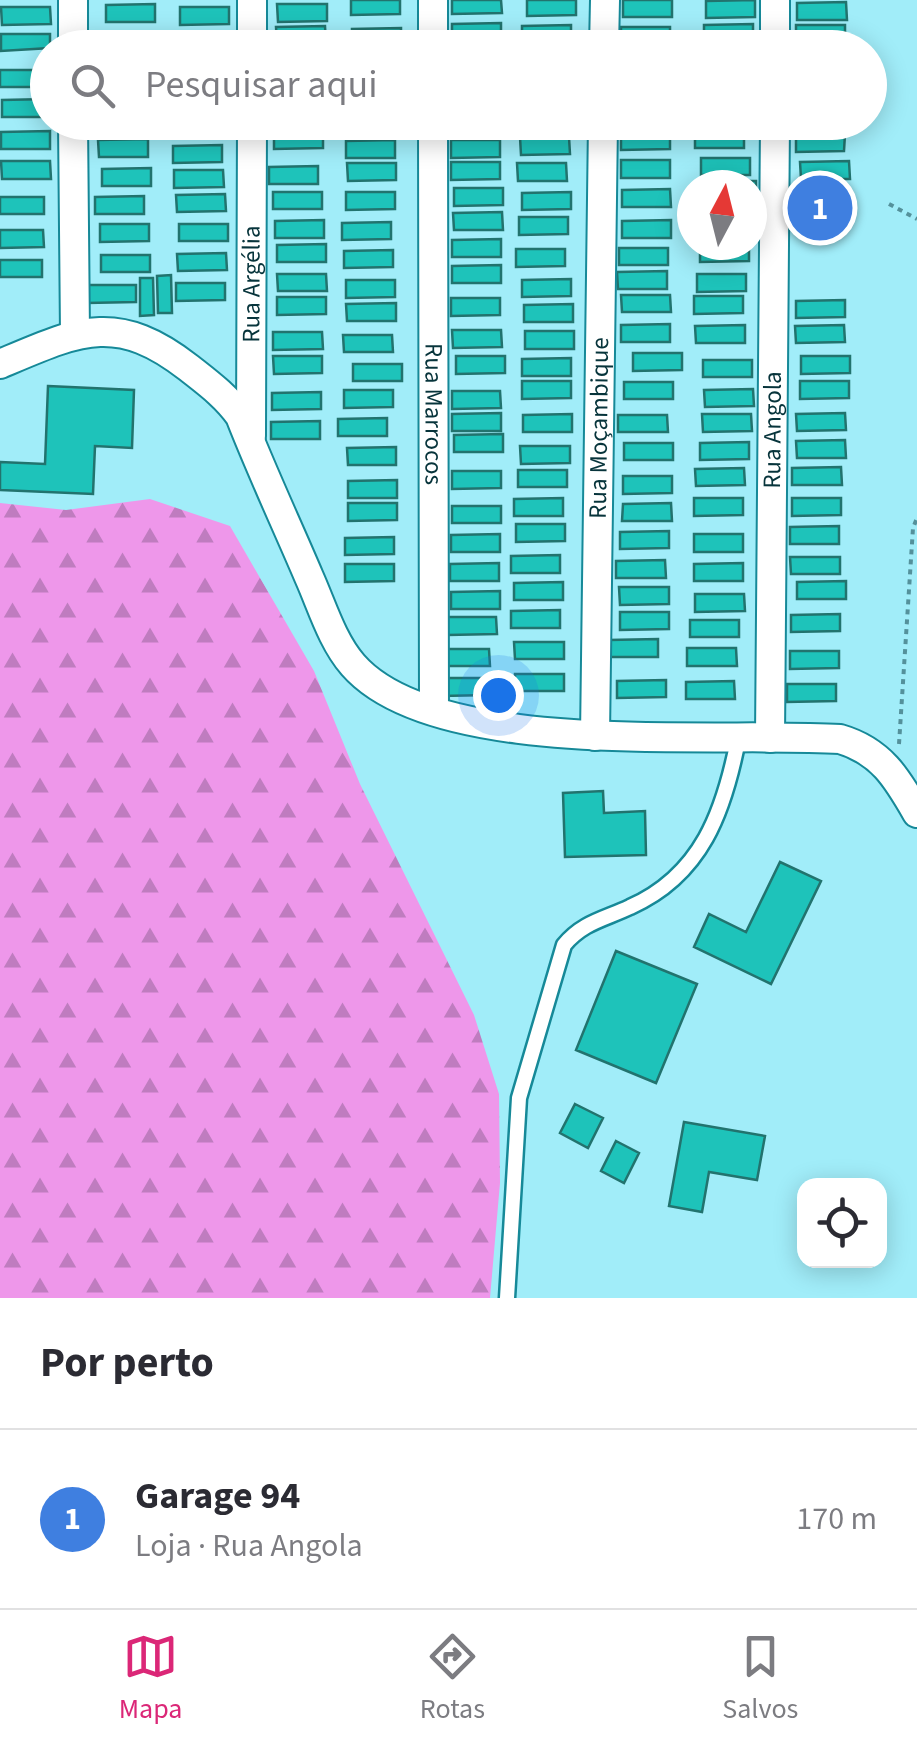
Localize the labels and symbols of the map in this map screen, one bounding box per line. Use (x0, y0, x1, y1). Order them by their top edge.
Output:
north arrow (677, 170, 767, 260)
pin: 1 (788, 170, 852, 246)
street label: Rua Argélia (233, 225, 270, 343)
street label: Rua Moçambique (580, 337, 618, 519)
street label: Rua Marrocos (415, 343, 452, 485)
street label: Rua Angola (754, 371, 791, 489)
your location (473, 670, 524, 721)

